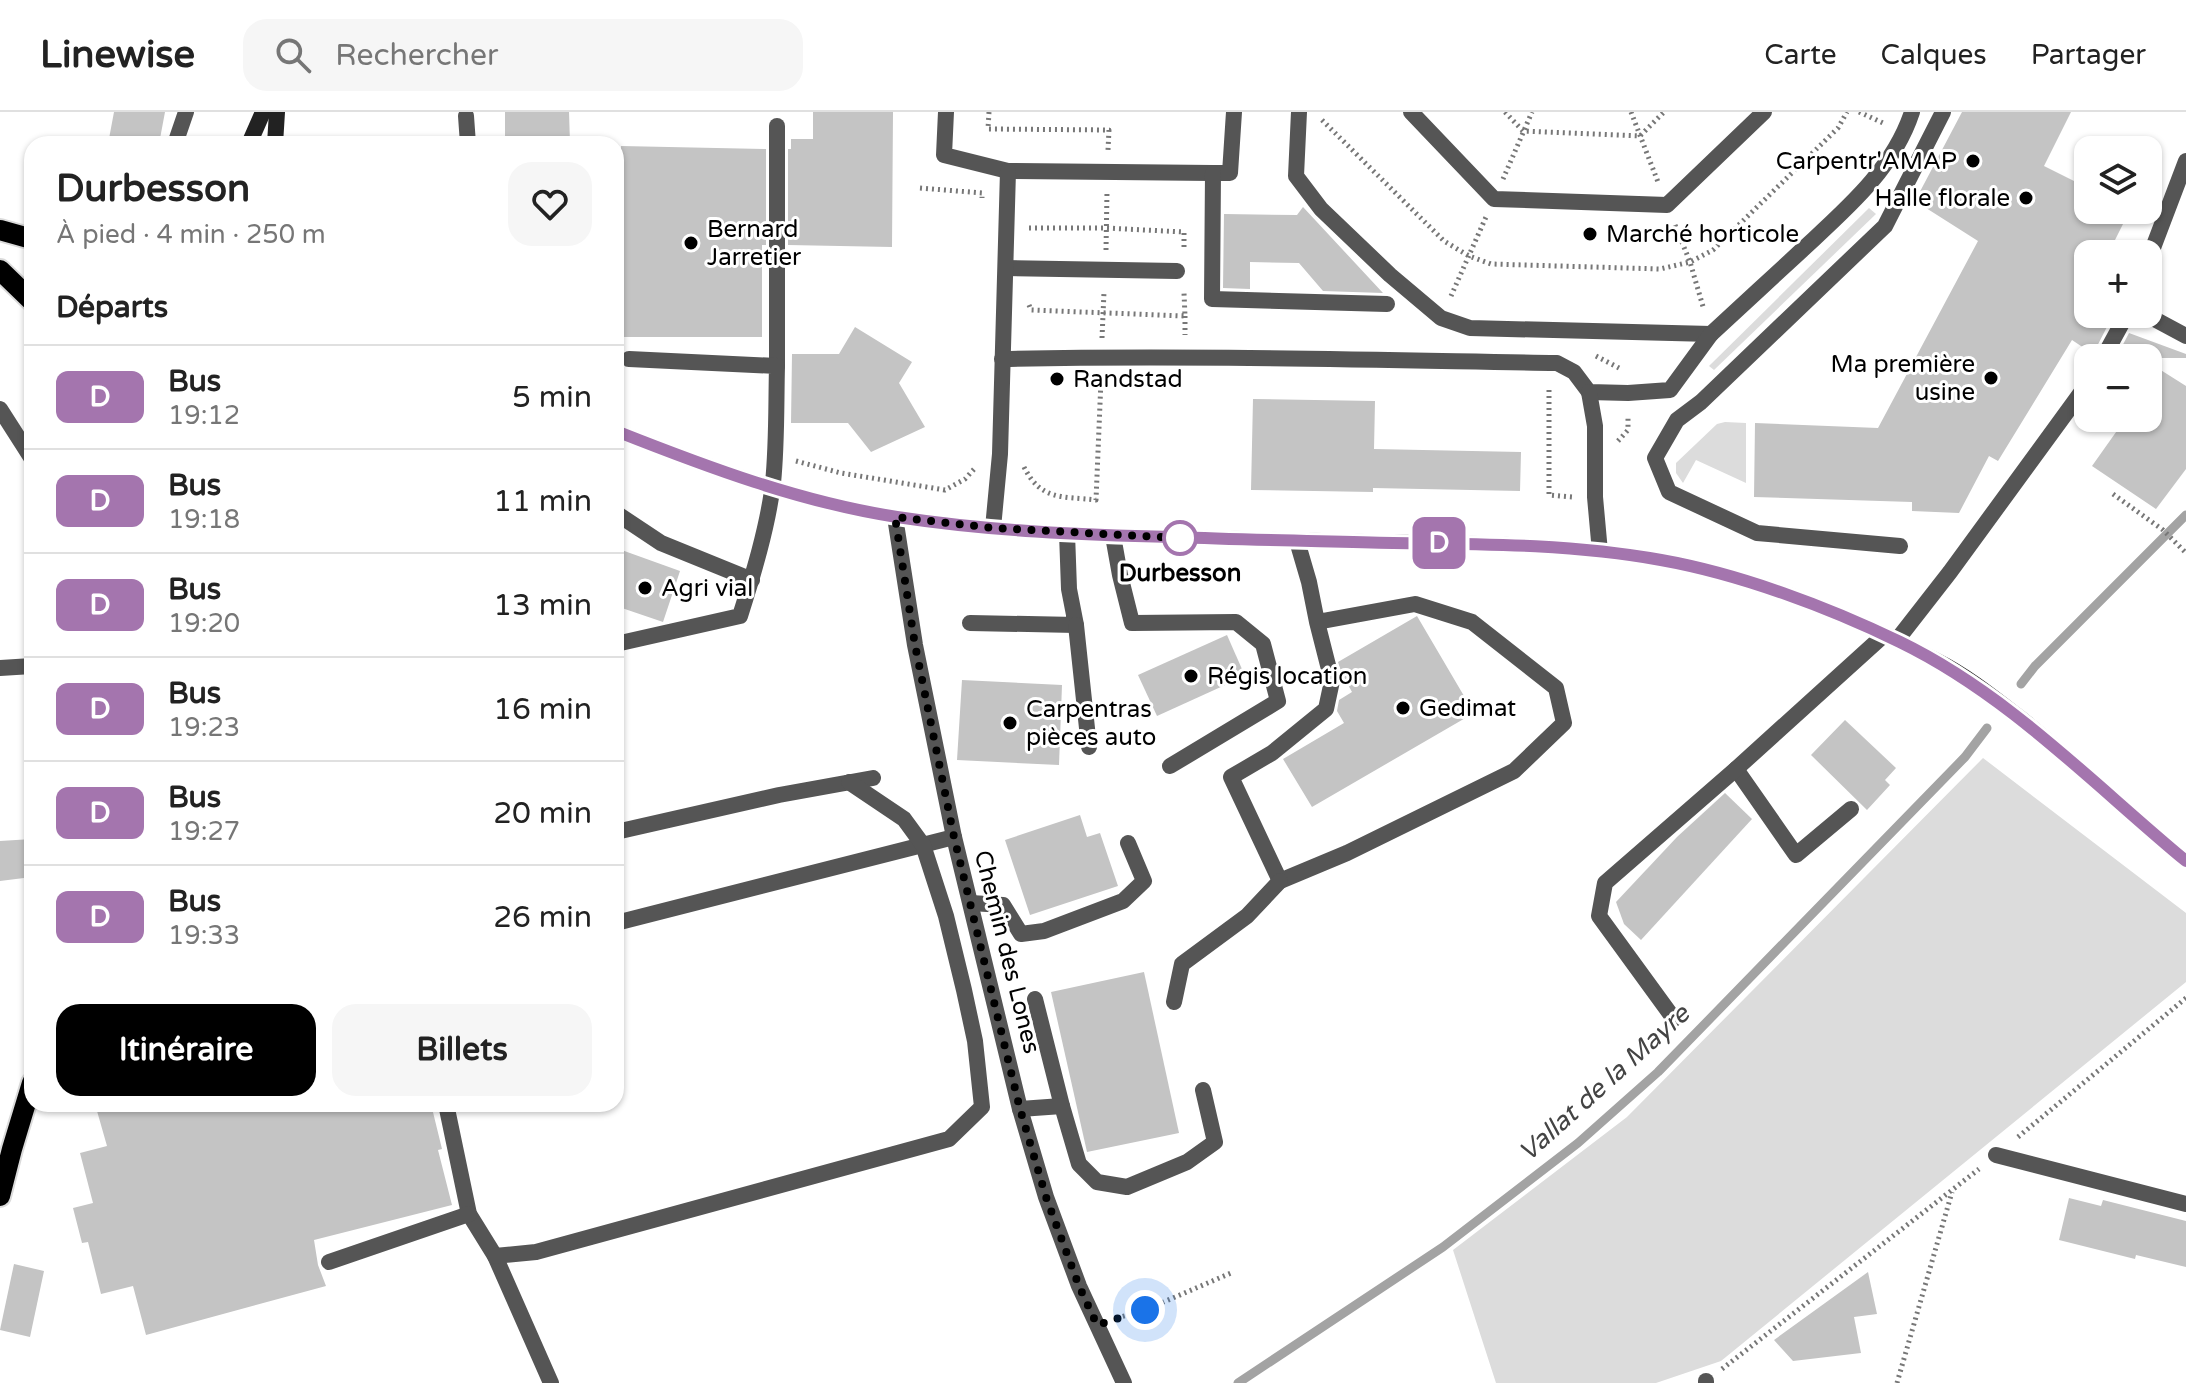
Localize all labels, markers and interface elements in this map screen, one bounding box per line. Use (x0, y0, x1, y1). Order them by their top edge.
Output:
search box (243, 19, 803, 91)
text: Linewise (40, 32, 195, 78)
icon: search (271, 33, 315, 77)
text: Rechercher (335, 37, 498, 74)
text: Carte (1764, 38, 1837, 72)
text: Calques (1881, 38, 1987, 72)
text: Partager (2031, 38, 2146, 72)
map controls (2074, 136, 2162, 432)
button: layers (2074, 136, 2162, 224)
place label: Carpentr'AMAP (1776, 147, 1957, 176)
marker: Carpentr'AMAP (1964, 152, 1982, 170)
button: heart (508, 162, 592, 246)
text: Durbesson (56, 166, 250, 212)
place label: Halle florale (1875, 184, 2010, 213)
marker: Halle florale (2017, 189, 2035, 207)
place label: Bernard Jarretier (707, 215, 802, 272)
text: À pied · 4 min · 250 m (56, 219, 326, 250)
place label: Marché horticole (1606, 220, 1799, 249)
marker: Marché horticole (1581, 225, 1599, 243)
marker: Bernard Jarretier (682, 234, 700, 252)
button: + (2074, 240, 2162, 328)
text: Départs (56, 289, 168, 326)
button: − (2074, 344, 2162, 432)
place label: Ma première usine (1831, 350, 1975, 407)
text: Bus (168, 363, 221, 400)
place label: Randstad (1073, 365, 1183, 394)
marker: Ma première usine (1982, 369, 2000, 387)
marker: Randstad (1048, 370, 1066, 388)
text: 5 min (512, 379, 592, 416)
text: D (89, 380, 111, 414)
text: 19:12 (168, 400, 240, 431)
text: Bus (168, 467, 221, 504)
text: 11 min (493, 483, 592, 520)
text: D (89, 484, 111, 518)
text: 19:18 (168, 504, 240, 535)
line badge: D (1413, 517, 1465, 569)
marker: Durbesson (1163, 521, 1197, 555)
text: D (1428, 526, 1450, 560)
place label: Durbesson (1119, 559, 1241, 588)
text: Bus (168, 571, 221, 608)
place label: Agri vial (661, 574, 753, 603)
marker: Agri vial (636, 579, 654, 597)
text: 13 min (493, 587, 592, 624)
text: D (89, 588, 111, 622)
text: 19:20 (168, 608, 240, 639)
place label: Régis location (1207, 662, 1367, 691)
marker: Régis location (1182, 667, 1200, 685)
text: Bus (168, 675, 221, 712)
text: 16 min (493, 691, 592, 728)
text: D (89, 692, 111, 726)
place label: Gedimat (1419, 694, 1516, 723)
place label: Carpentras pièces auto (1026, 695, 1156, 752)
marker: Gedimat (1394, 699, 1412, 717)
text: 19:23 (168, 712, 240, 743)
marker: Carpentras pièces auto (1001, 714, 1019, 732)
text: Bus (168, 779, 221, 816)
text: 20 min (493, 795, 592, 832)
text: D (89, 796, 111, 830)
text: 19:27 (168, 816, 240, 847)
street label: Chemin des Lones (968, 847, 1046, 1057)
text: Bus (168, 883, 221, 920)
text: 26 min (493, 899, 592, 936)
text: D (89, 900, 111, 934)
text: 19:33 (168, 920, 240, 951)
water label: Vallat de la Mayre (1512, 997, 1697, 1168)
button: Itinéraire (56, 1004, 316, 1096)
button: Billets (332, 1004, 592, 1096)
your location (1125, 1290, 1165, 1330)

